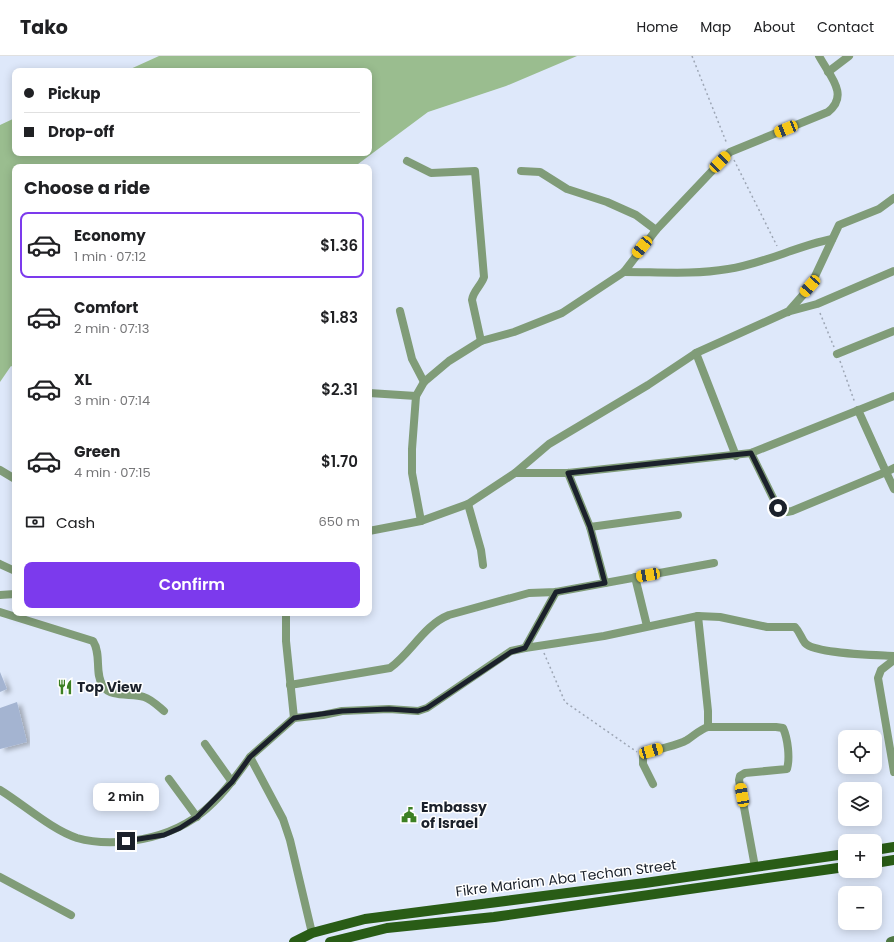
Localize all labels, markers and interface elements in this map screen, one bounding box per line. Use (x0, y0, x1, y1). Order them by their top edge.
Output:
text: Tako (20, 14, 68, 41)
text: Home (636, 17, 678, 37)
text: Map (700, 17, 731, 37)
text: About (753, 17, 795, 37)
text: Contact (817, 17, 874, 37)
text: Pickup (48, 83, 100, 104)
car (773, 119, 799, 139)
text: Drop-off (48, 121, 114, 142)
car (707, 149, 733, 175)
text: Choose a ride (24, 175, 150, 200)
text: Economy (74, 225, 146, 246)
icon: car (26, 227, 62, 263)
car (630, 234, 654, 260)
text: $1.36 (320, 235, 358, 256)
text: 1 min · 07:12 (74, 247, 146, 266)
car (798, 273, 822, 299)
text: Comfort (74, 297, 138, 318)
icon: car (26, 299, 62, 335)
text: $1.83 (320, 307, 358, 328)
text: 2 min · 07:13 (74, 319, 149, 338)
text: XL (74, 369, 92, 390)
icon: car (26, 371, 62, 407)
text: $2.31 (321, 379, 358, 400)
text: 3 min · 07:14 (74, 391, 150, 410)
text: Green (74, 441, 120, 462)
icon: car (26, 443, 62, 479)
text: $1.70 (321, 451, 358, 472)
text: 4 min · 07:15 (74, 463, 151, 482)
route start (769, 499, 787, 517)
icon: cash (24, 511, 46, 533)
text: Cash (56, 512, 95, 533)
text: 650 m (319, 512, 360, 531)
button: Confirm (24, 562, 360, 608)
car (635, 567, 661, 583)
place label: Top View (77, 677, 143, 697)
restaurant icon: Top View (56, 678, 74, 696)
map controls (838, 730, 882, 930)
button: locate (838, 730, 882, 774)
car (638, 742, 664, 760)
car (734, 782, 750, 808)
button: layers (838, 782, 882, 826)
callout: 2 min (93, 783, 159, 811)
text: 2 min (108, 787, 144, 806)
place label: Embassy of Israel (421, 797, 487, 833)
public building icon: Embassy of Israel (400, 806, 418, 824)
route end (117, 832, 135, 850)
button: + (838, 834, 882, 878)
street label: Fikre Mariam Aba Techan Street (455, 855, 677, 901)
button: − (838, 886, 882, 930)

